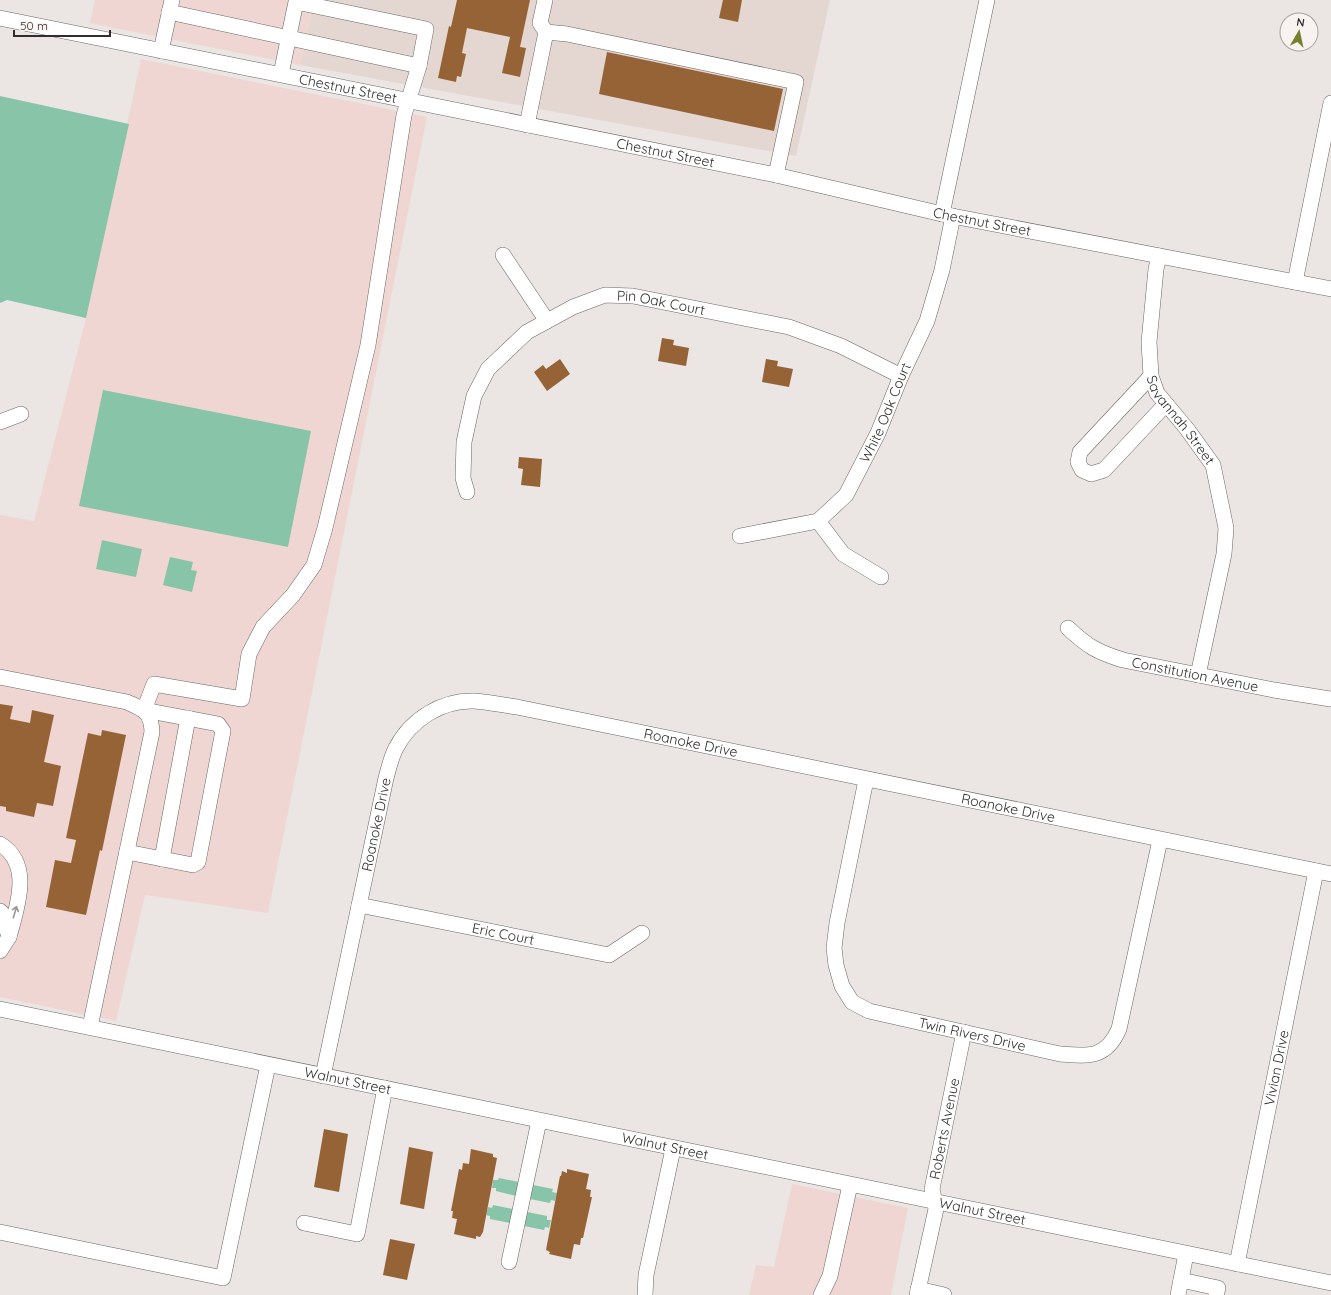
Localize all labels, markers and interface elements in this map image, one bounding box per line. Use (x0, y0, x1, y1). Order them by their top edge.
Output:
scale bar (14, 12, 110, 38)
north arrow (1279, 12, 1319, 52)
text: N (1295, 15, 1306, 30)
text: 50 m (20, 18, 48, 33)
street label: Chestnut Street (297, 70, 399, 107)
street label: Chestnut Street (615, 134, 716, 171)
street label: Chestnut Street (931, 203, 1033, 240)
street label: Pin Oak Court (617, 286, 707, 319)
street label: White Oak Court (855, 360, 915, 466)
street label: Savannah Street (1142, 373, 1219, 468)
street label: Constitution Avenue (1130, 653, 1260, 696)
street label: Roanoke Drive (642, 724, 740, 761)
street label: Roanoke Drive (357, 776, 395, 873)
street label: Roanoke Drive (960, 789, 1057, 826)
one-way arrow (12, 906, 19, 919)
street label: Eric Court (470, 919, 536, 949)
street label: Twin Rivers Drive (917, 1013, 1028, 1055)
street label: Vivian Drive (1260, 1028, 1293, 1107)
street label: Walnut Street (303, 1063, 393, 1098)
street label: Roberts Avenue (925, 1076, 963, 1181)
street label: Walnut Street (620, 1128, 710, 1164)
street label: Walnut Street (937, 1194, 1028, 1229)

